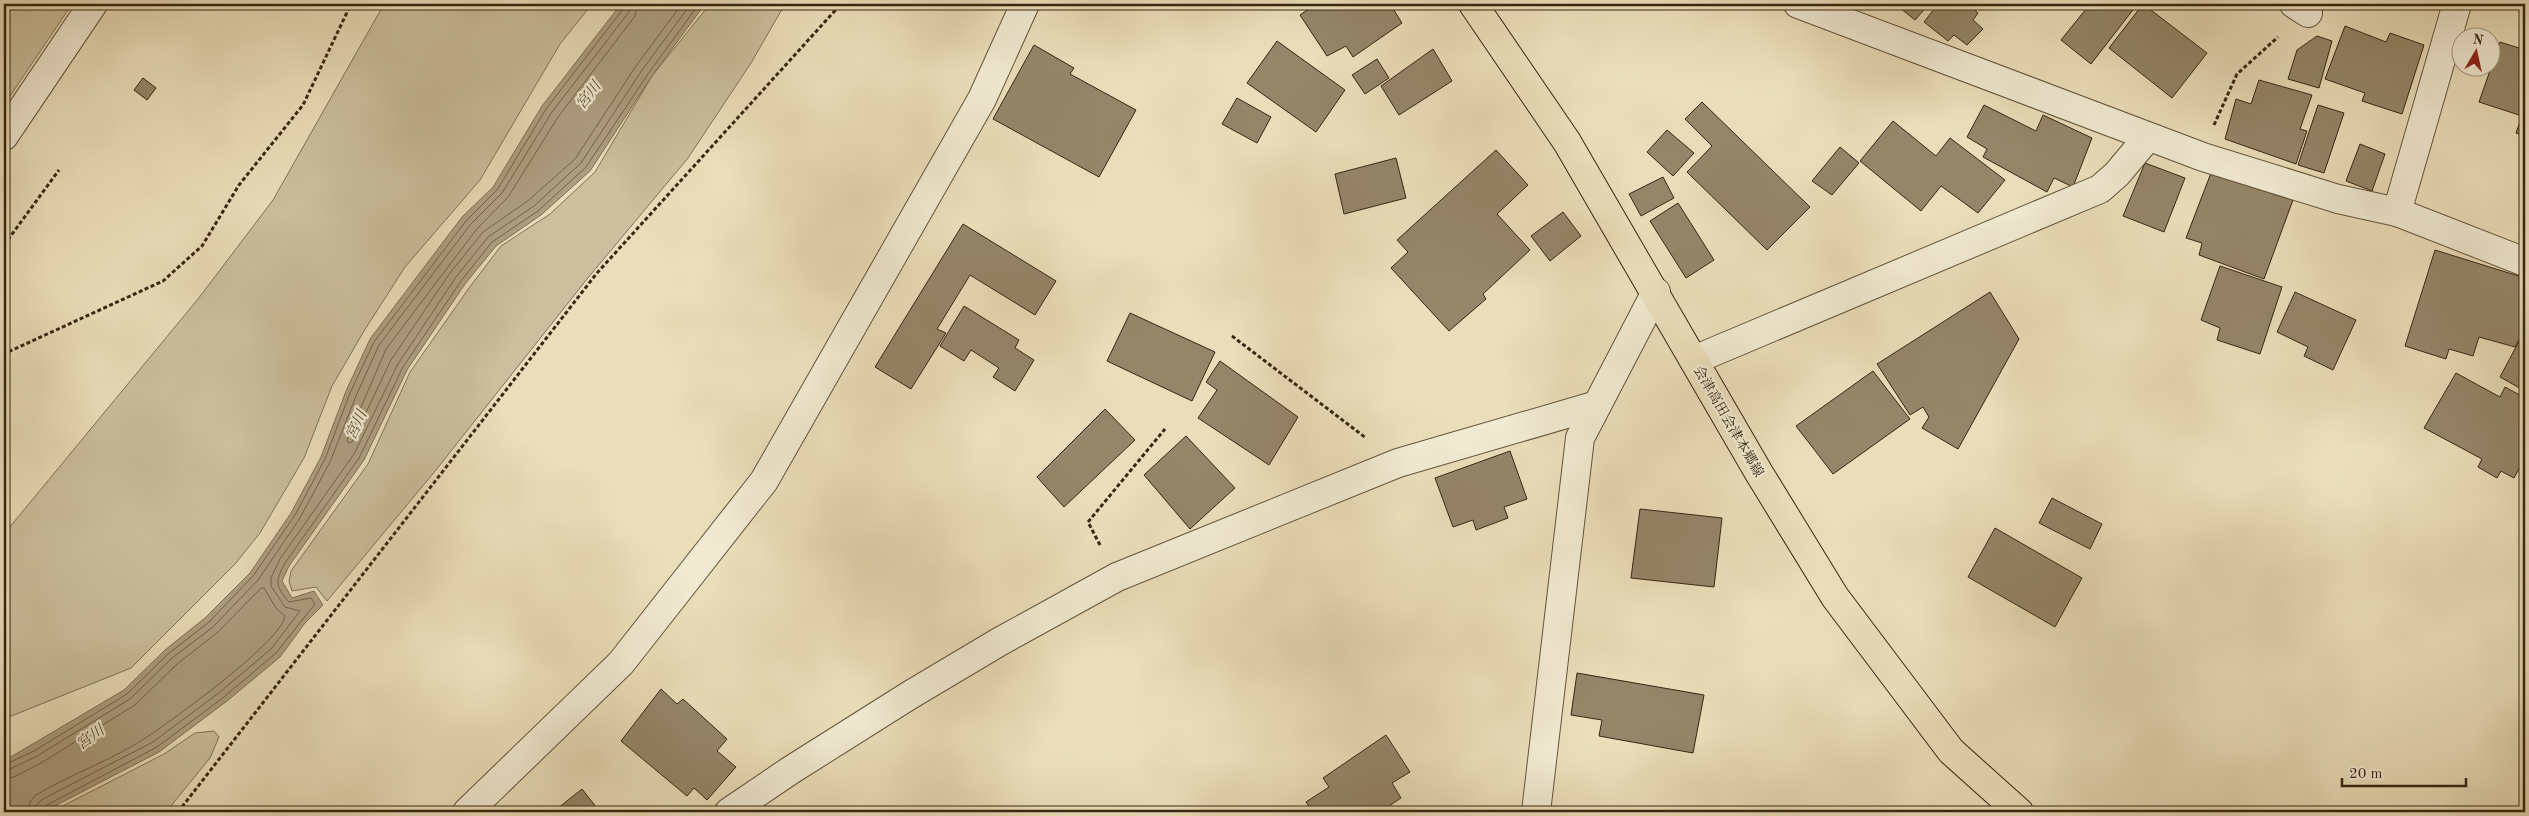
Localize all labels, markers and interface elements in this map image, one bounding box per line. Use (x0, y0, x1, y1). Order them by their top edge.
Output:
north arrow (2452, 28, 2502, 78)
text: N (2471, 32, 2485, 48)
water label: 宮川 (572, 77, 606, 112)
street label: 会津高田会津本郷線 (1691, 363, 1767, 480)
water label: 宮川 (342, 406, 371, 442)
water label: 宮川 (73, 721, 109, 753)
scale bar (2342, 756, 2465, 788)
text: 20 m (2349, 767, 2383, 782)

